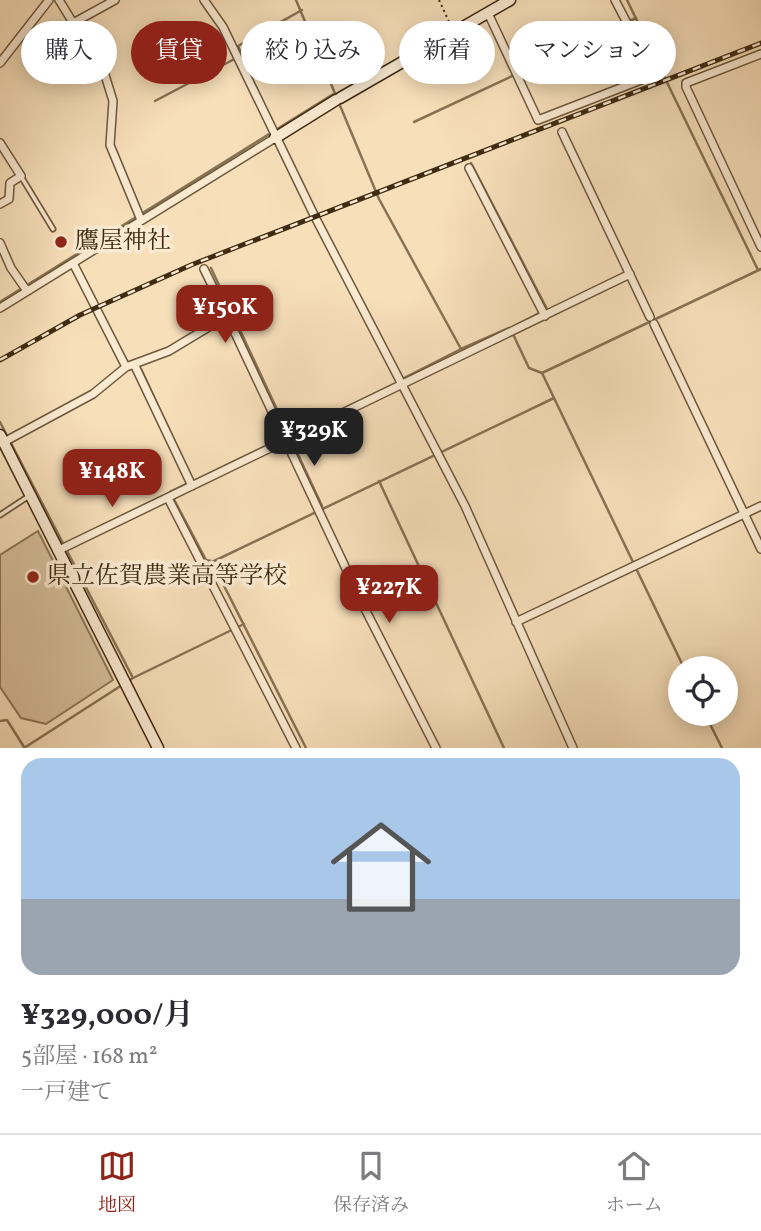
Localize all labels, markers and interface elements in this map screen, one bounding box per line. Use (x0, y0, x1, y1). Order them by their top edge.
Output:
chip: 購入 (21, 21, 117, 84)
chip: 賃貸 (131, 21, 227, 84)
chip: 絞り込み (241, 21, 385, 84)
chip: 新着 (399, 21, 495, 84)
chip: マンション (509, 21, 676, 84)
place label: 鷹屋神社 (75, 225, 171, 259)
marker: 鷹屋神社 (53, 234, 69, 250)
pin: ¥150K (176, 286, 274, 345)
text: ¥150K (192, 292, 258, 324)
pin: ¥329K (265, 408, 363, 468)
text: ¥329K (280, 415, 348, 447)
pin: ¥148K (63, 449, 161, 509)
text: ¥148K (79, 456, 145, 488)
place label: 県立佐賀農業高等学校 (47, 560, 287, 594)
pin: ¥227K (340, 566, 438, 625)
marker: 県立佐賀農業高等学校 (25, 569, 41, 585)
text: ¥227K (356, 572, 422, 604)
map controls (668, 656, 738, 726)
button: locate (668, 656, 738, 726)
icon: home (318, 804, 444, 930)
text: ¥329,000/月 (21, 995, 193, 1037)
text: 5部屋 · 168 m² (21, 1041, 157, 1073)
text: 一戸建て (21, 1077, 113, 1109)
tab: 地図 (98, 1147, 136, 1219)
tab: 保存済み (333, 1147, 409, 1219)
tab: ホーム (606, 1147, 663, 1219)

